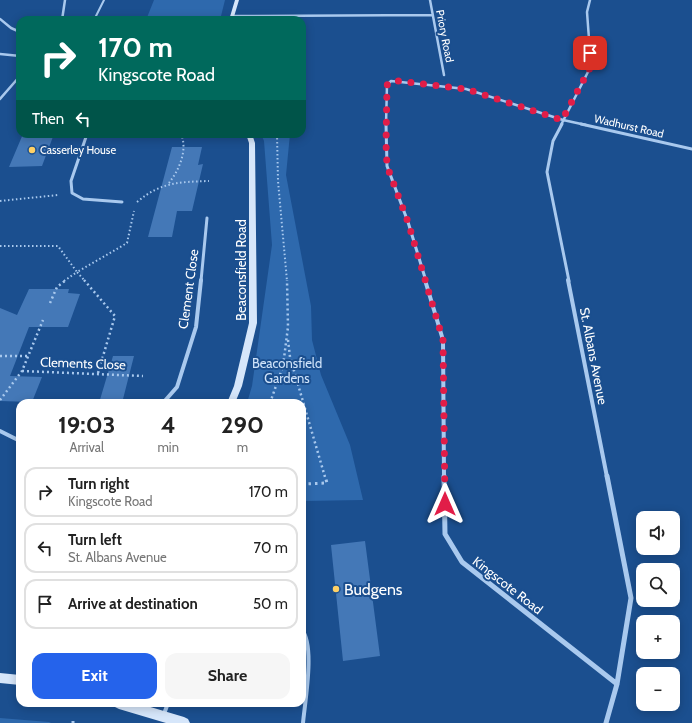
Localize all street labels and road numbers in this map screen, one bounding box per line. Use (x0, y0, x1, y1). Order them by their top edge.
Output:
street label: Priory Road (433, 8, 457, 64)
street label: Wadhurst Road (593, 111, 665, 141)
street label: Beaconsfield Road (233, 219, 249, 321)
street label: Clement Close (174, 248, 202, 330)
street label: St. Albans Avenue (577, 306, 611, 406)
street label: Clements Close (40, 354, 126, 373)
street label: Kingscote Road (470, 553, 546, 617)

